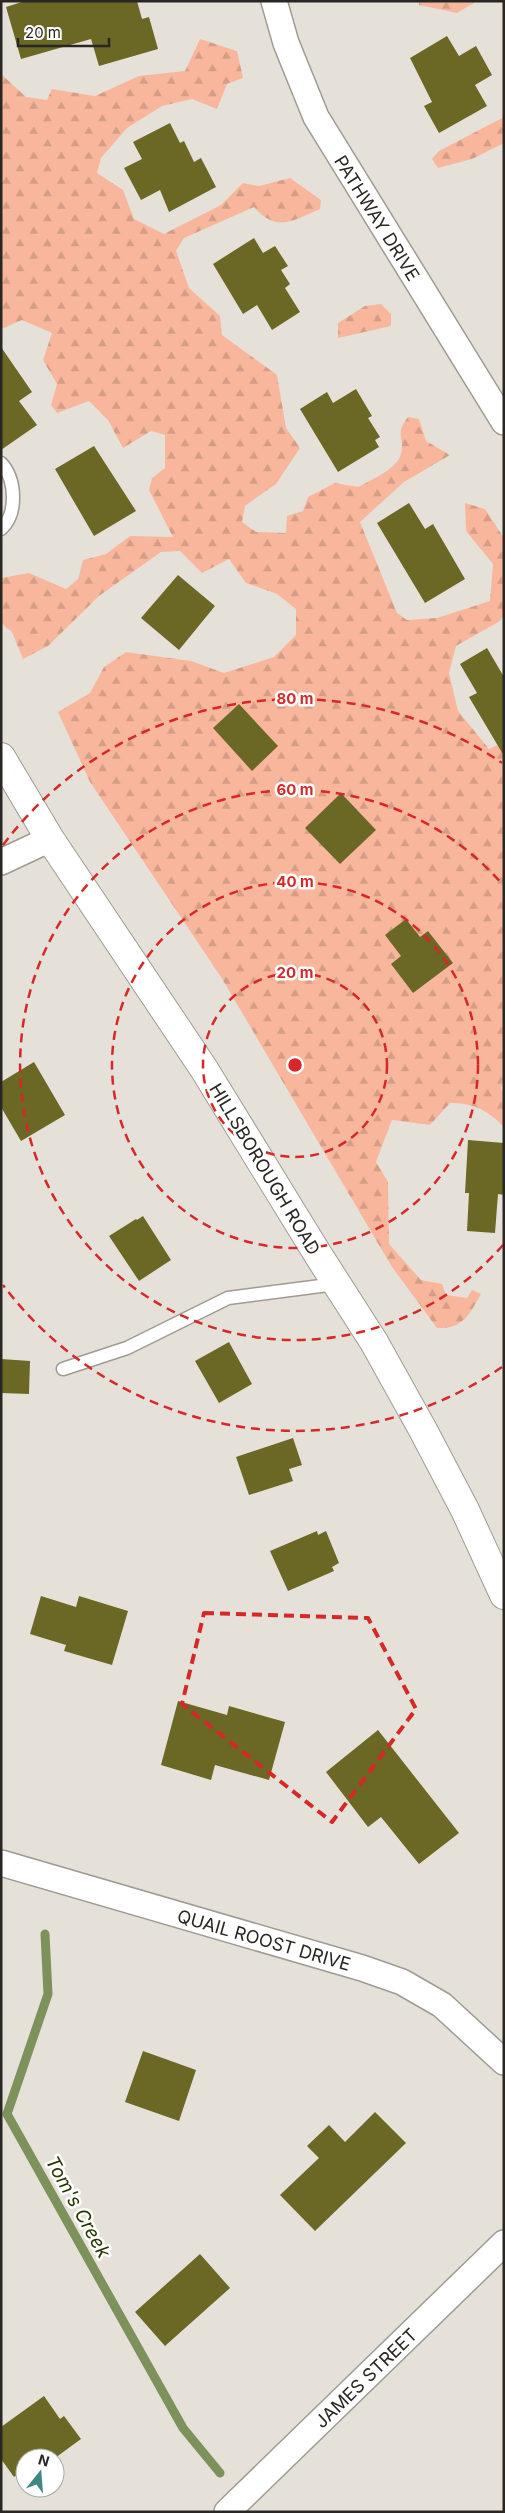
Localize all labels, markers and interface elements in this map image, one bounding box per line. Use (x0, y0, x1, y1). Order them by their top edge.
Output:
scale bar (18, 15, 109, 47)
text: 20 m (25, 23, 61, 42)
street label: PATHWAY DRIVE (330, 151, 424, 285)
text: 80 m (276, 689, 314, 708)
text: 60 m (276, 780, 314, 799)
text: 40 m (276, 872, 314, 891)
text: 20 m (277, 963, 313, 982)
centre of rings (286, 1056, 304, 1074)
street label: HILLSBOROUGH ROAD (205, 1079, 325, 1259)
street label: QUAIL ROOST DRIVE (175, 1905, 353, 1975)
water label: Tom's Creek (41, 2152, 116, 2262)
street label: JAMES STREET (310, 2324, 422, 2432)
north arrow (15, 2448, 65, 2498)
text: N (36, 2450, 52, 2470)

